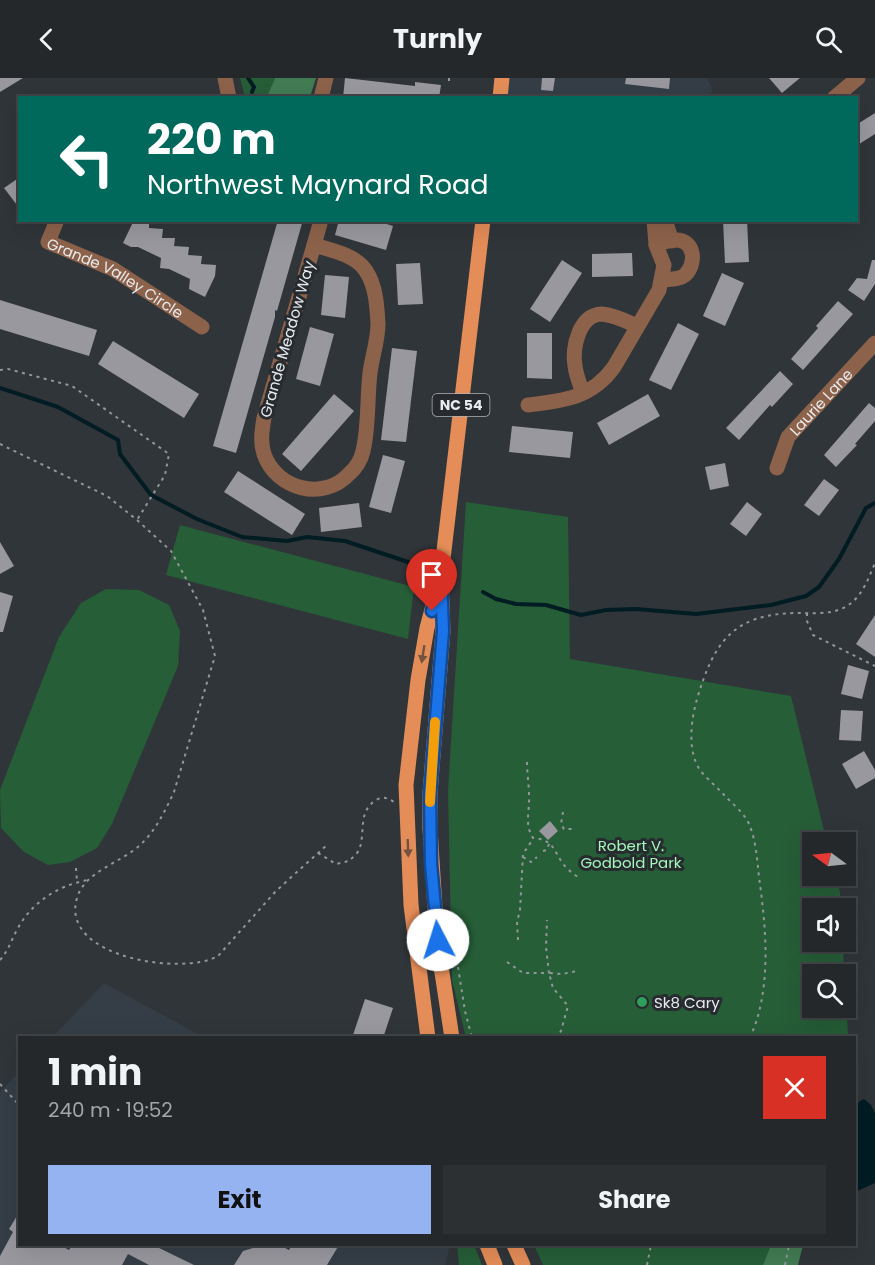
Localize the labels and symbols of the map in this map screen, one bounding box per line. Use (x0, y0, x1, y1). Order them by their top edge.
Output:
street label: Grande Valley Circle (44, 232, 188, 323)
street label: Grande Meadow Way (255, 258, 320, 420)
street label: Laurie Lane (784, 364, 857, 440)
road number: NC 54 (432, 394, 490, 416)
pin (406, 549, 457, 611)
one-way arrow (418, 644, 427, 663)
north arrow (802, 832, 856, 886)
park label: Robert V. Godbold Park (580, 835, 682, 873)
one-way arrow (404, 838, 413, 857)
position arrow (406, 908, 470, 972)
place label: Sk8 Cary (654, 992, 720, 1013)
marker: Sk8 Cary (635, 995, 649, 1009)

